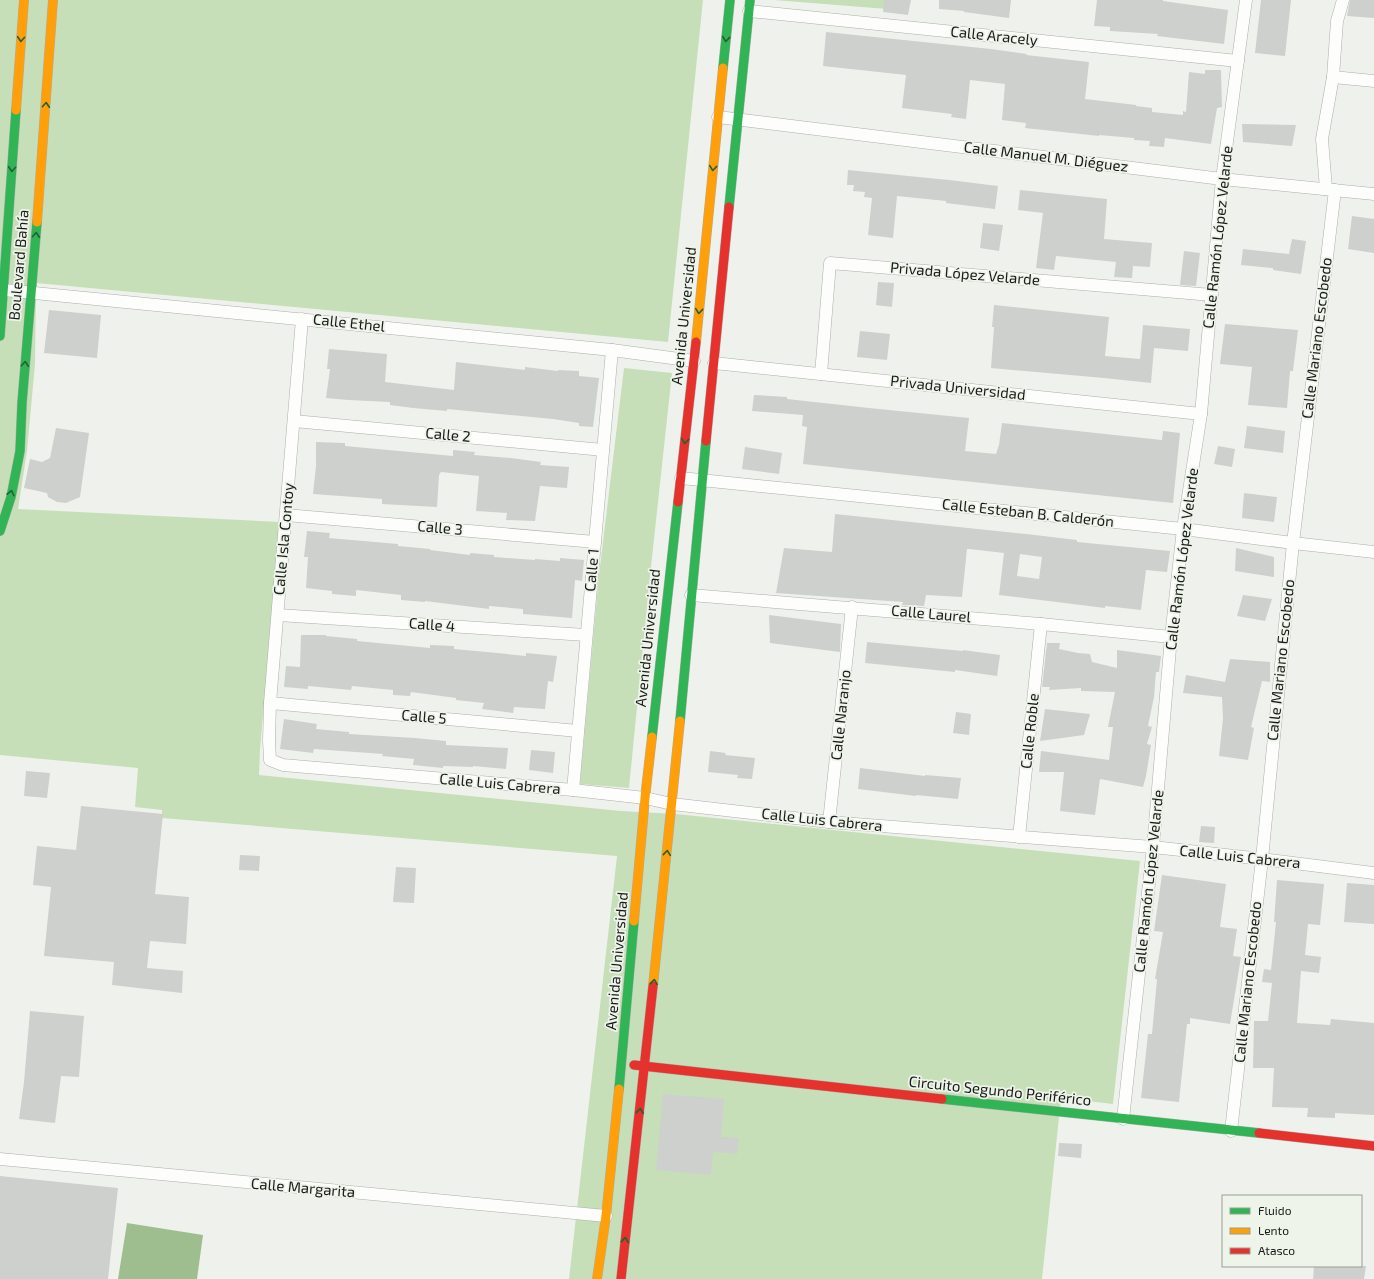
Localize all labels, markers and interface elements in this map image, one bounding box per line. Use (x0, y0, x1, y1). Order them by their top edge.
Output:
street label: Calle Aracely (950, 21, 1039, 49)
one-way arrow (17, 36, 26, 42)
one-way arrow (722, 36, 731, 42)
one-way arrow (41, 102, 50, 108)
street label: Calle Manuel M. Diéguez (963, 137, 1129, 175)
street label: Calle Ramón López Velarde (1198, 145, 1236, 329)
one-way arrow (709, 165, 718, 171)
one-way arrow (8, 166, 17, 172)
street label: Boulevard Bahía (4, 209, 32, 321)
one-way arrow (31, 232, 40, 238)
street label: Avenida Universidad (667, 246, 699, 386)
street label: Calle Mariano Escobedo (1297, 256, 1335, 420)
street label: Privada López Velarde (889, 257, 1041, 289)
one-way arrow (694, 308, 703, 314)
street label: Calle Ethel (312, 309, 387, 335)
one-way arrow (21, 361, 30, 367)
street label: Privada Universidad (890, 371, 1027, 403)
street label: Calle 2 (425, 423, 472, 445)
one-way arrow (681, 438, 690, 444)
street label: Calle Ramón López Velarde (1161, 467, 1201, 651)
street label: Calle Isla Contoy (269, 482, 297, 596)
one-way arrow (7, 490, 15, 496)
street label: Calle Esteban B. Calderón (941, 494, 1115, 530)
street label: Calle 3 (417, 516, 464, 538)
street label: Calle 1 (580, 548, 602, 592)
street label: Avenida Universidad (631, 568, 663, 708)
street label: Calle Mariano Escobedo (1263, 578, 1297, 742)
street label: Calle Laurel (890, 601, 972, 625)
street label: Calle 4 (408, 613, 456, 635)
street label: Calle Naranjo (826, 669, 855, 761)
street label: Calle Roble (1016, 692, 1042, 770)
street label: Calle 5 (401, 705, 447, 727)
street label: Calle Luis Cabrera (439, 769, 561, 797)
street label: Calle Ramón López Velarde (1129, 789, 1167, 973)
street label: Calle Luis Cabrera (761, 804, 883, 834)
street label: Calle Luis Cabrera (1179, 841, 1301, 871)
one-way arrow (662, 849, 671, 856)
street label: Avenida Universidad (601, 891, 631, 1031)
street label: Calle Mariano Escobedo (1230, 900, 1264, 1064)
one-way arrow (649, 979, 658, 985)
street label: Circuito Segundo Periférico (908, 1071, 1092, 1109)
one-way arrow (635, 1108, 644, 1114)
street label: Calle Margarita (250, 1173, 356, 1201)
legend (1222, 1195, 1362, 1267)
text: Fluido (1258, 1203, 1292, 1217)
text: Lento (1258, 1223, 1289, 1237)
one-way arrow (620, 1237, 629, 1243)
text: Atasco (1258, 1243, 1295, 1257)

